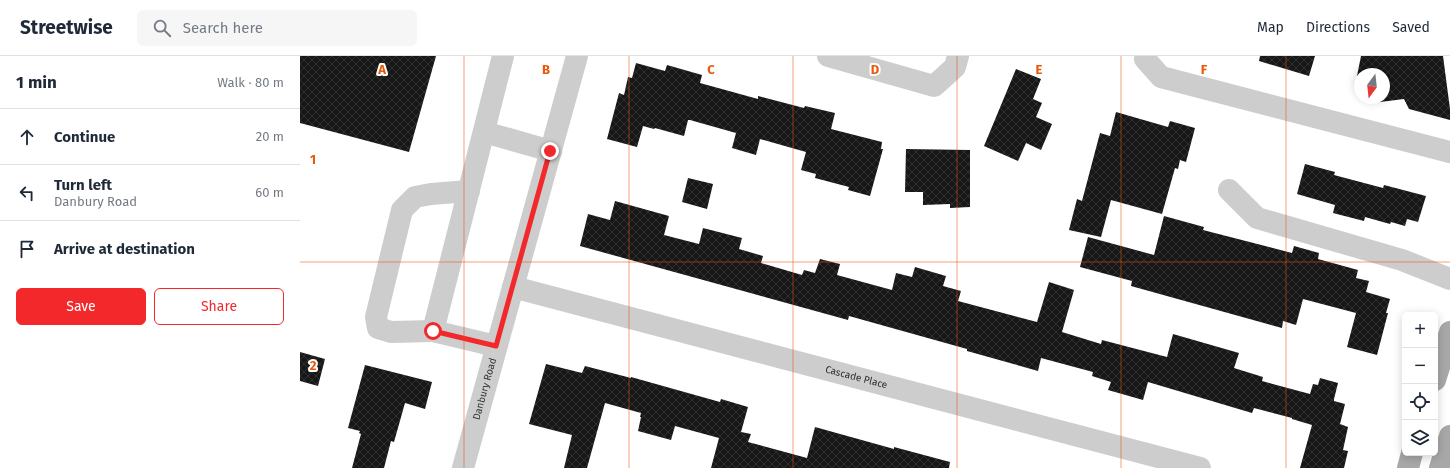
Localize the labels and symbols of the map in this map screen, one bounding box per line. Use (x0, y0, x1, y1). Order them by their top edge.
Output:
text: A (377, 62, 386, 77)
text: B (542, 62, 550, 77)
text: C (707, 62, 715, 77)
text: D (871, 62, 880, 77)
text: E (1036, 62, 1043, 77)
text: F (1201, 62, 1208, 77)
north arrow (1354, 68, 1390, 104)
route end (541, 142, 559, 160)
text: 1 (310, 152, 316, 167)
route start (424, 322, 442, 340)
street label: Danbury Road (471, 357, 499, 421)
text: 2 (310, 358, 317, 373)
street label: Cascade Place (824, 364, 889, 391)

